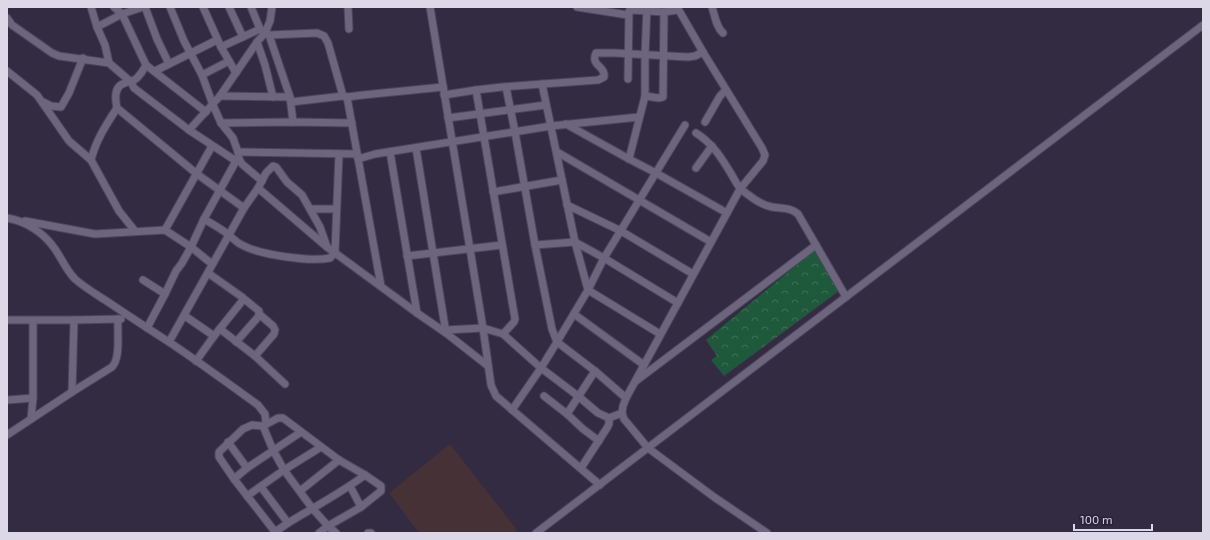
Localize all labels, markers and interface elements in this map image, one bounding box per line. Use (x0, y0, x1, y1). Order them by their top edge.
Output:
scale bar (1074, 506, 1152, 532)
text: 100 m (1080, 512, 1112, 526)

